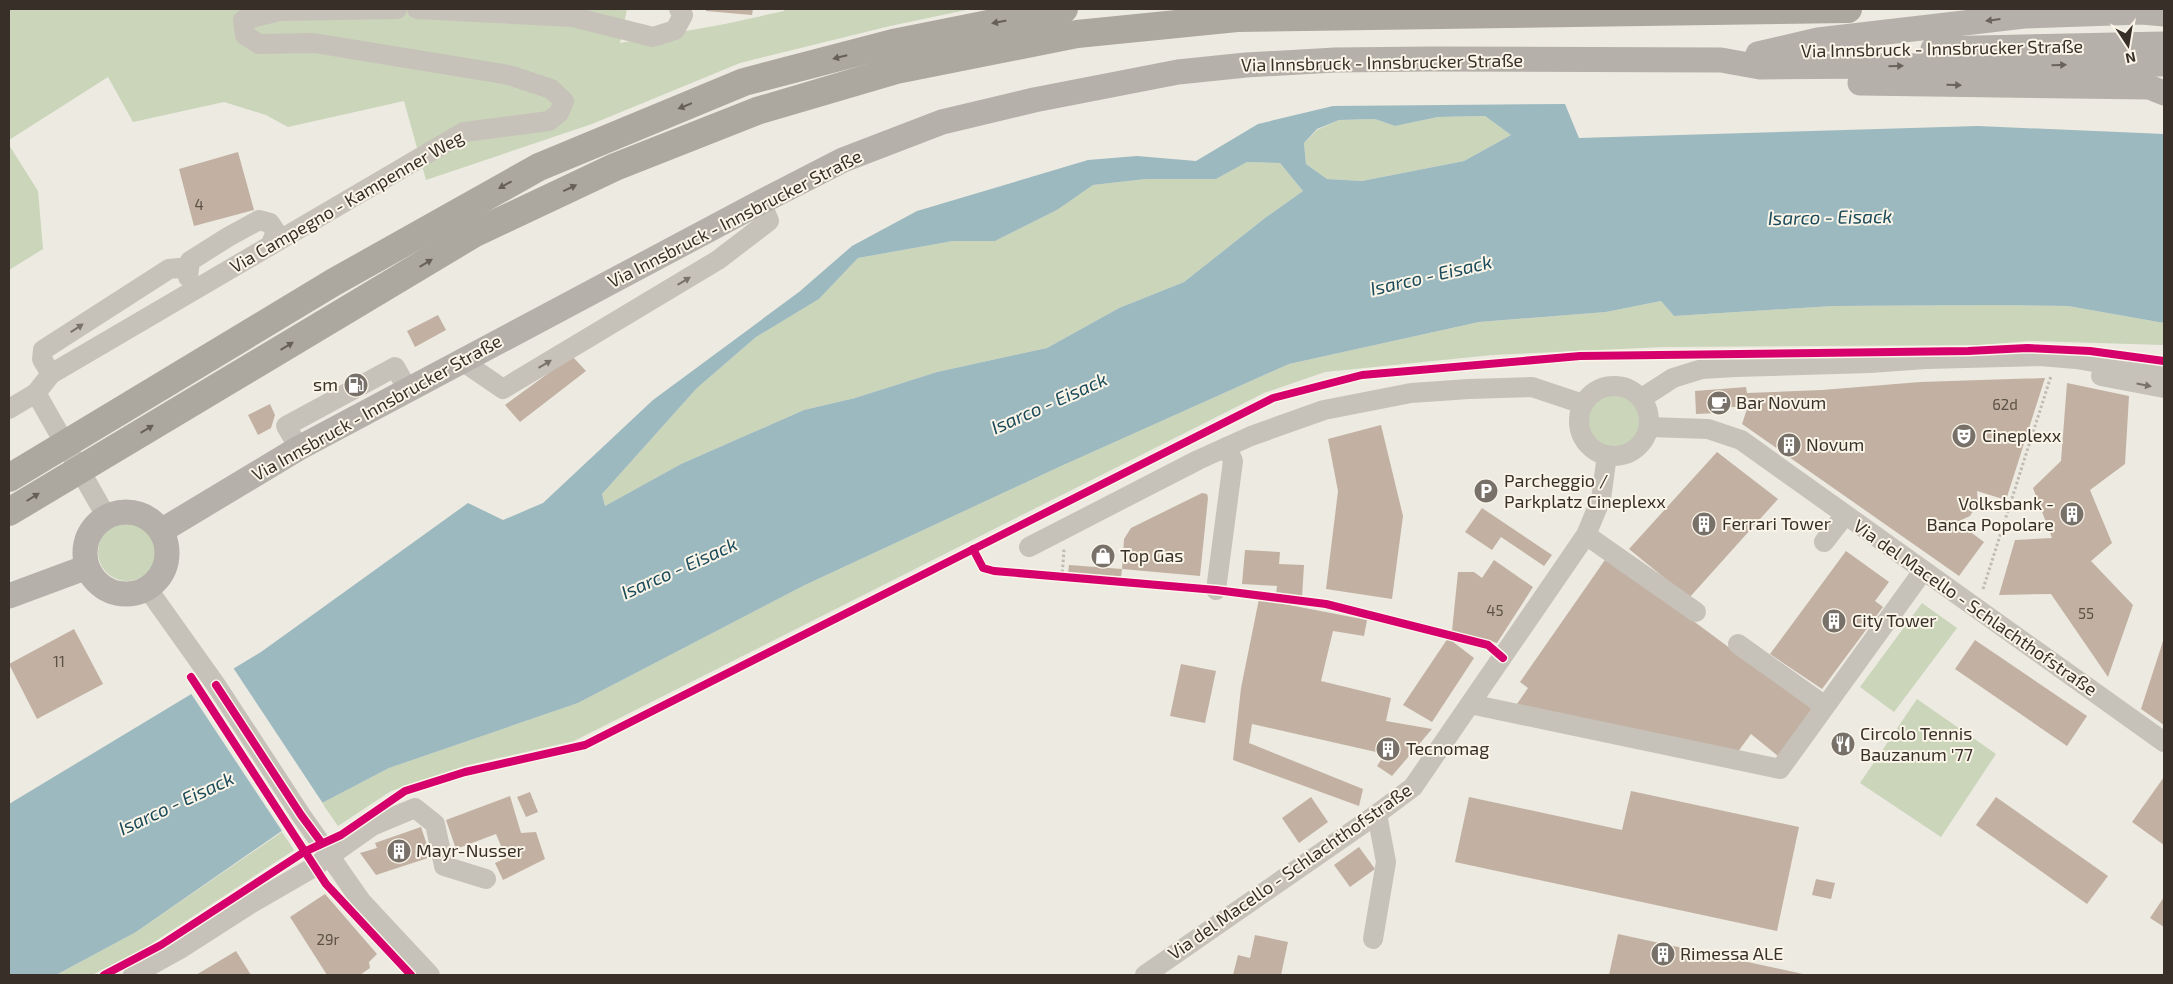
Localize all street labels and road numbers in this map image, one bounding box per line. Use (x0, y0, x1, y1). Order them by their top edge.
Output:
street label: Via Innsbruck - Innsbrucker Straße (1801, 35, 2083, 61)
street label: Via Innsbruck - Innsbrucker Straße (1241, 49, 1523, 75)
street label: Via Campegno - Kampenner Weg (226, 125, 467, 277)
street label: Via Innsbruck - Innsbrucker Straße (604, 144, 865, 292)
street label: Via Innsbruck - Innsbrucker Straße (248, 329, 505, 485)
street label: Via del Macello - Schlachthofstraße (1850, 514, 2102, 700)
street label: Via del Macello - Schlachthofstraße (1163, 778, 1415, 964)

